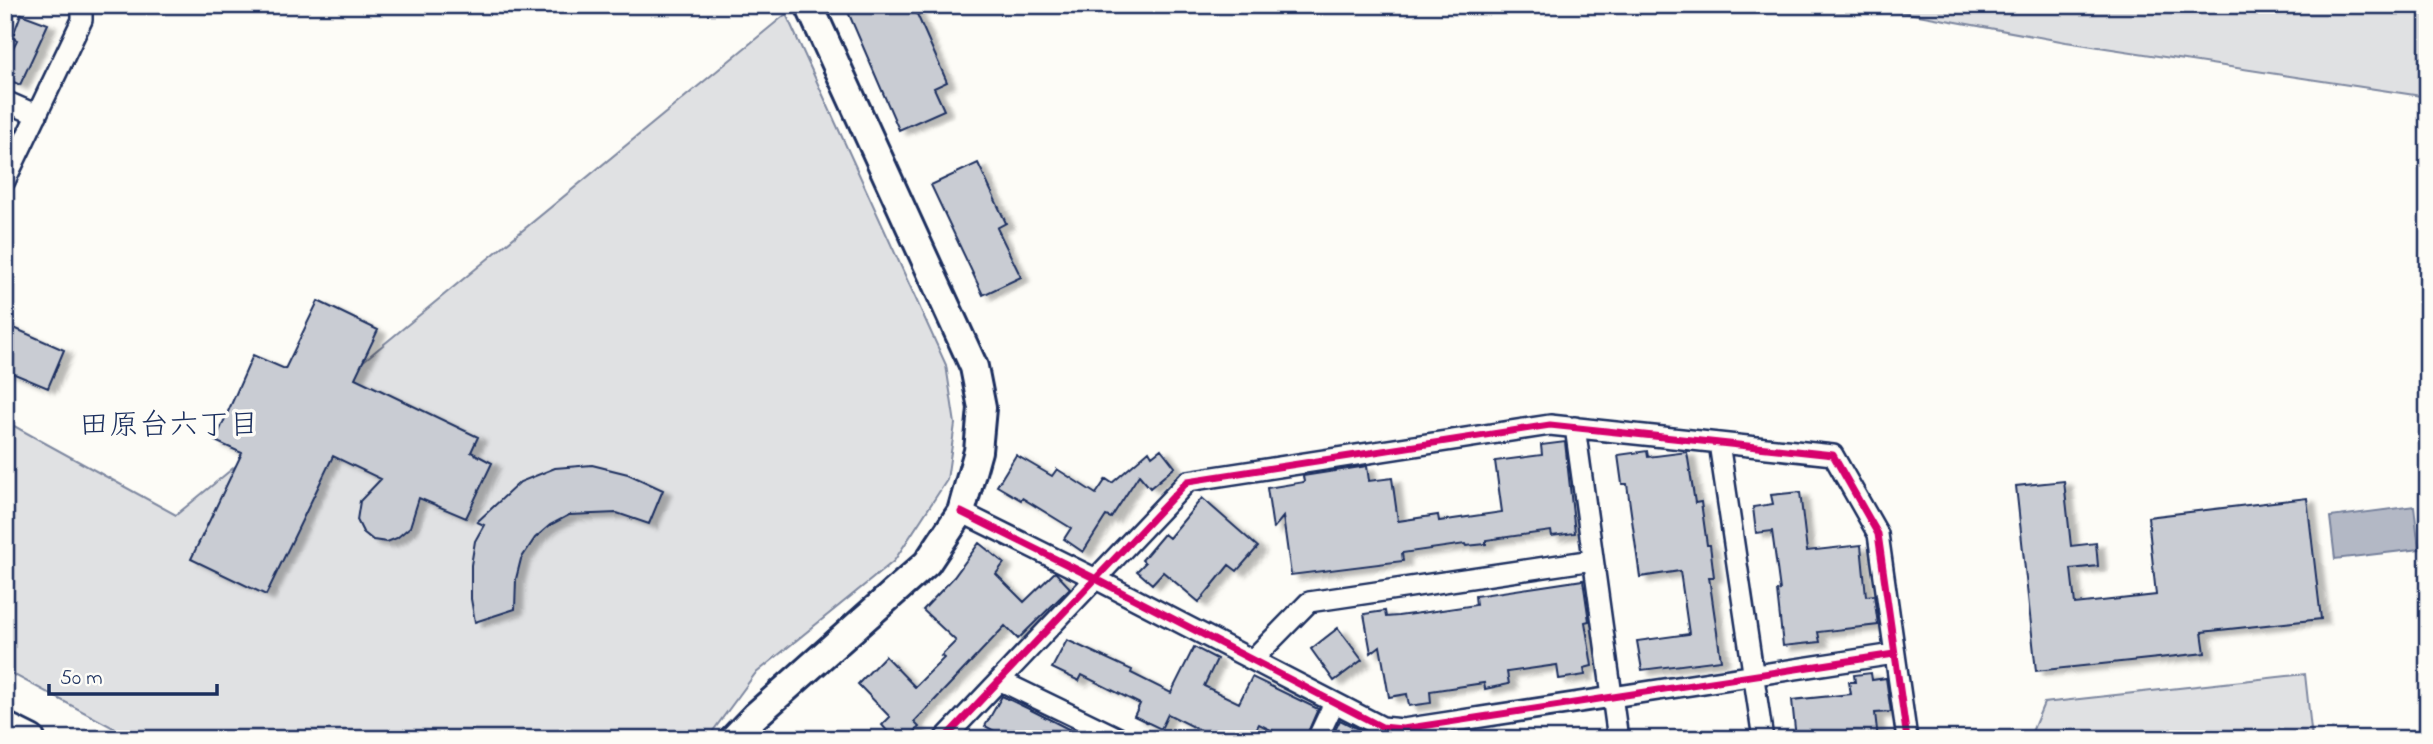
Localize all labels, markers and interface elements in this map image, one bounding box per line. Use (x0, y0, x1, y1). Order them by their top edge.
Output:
district label: 田原台六丁目 (79, 405, 259, 449)
scale bar (49, 653, 217, 697)
text: 50 m (60, 664, 103, 694)

